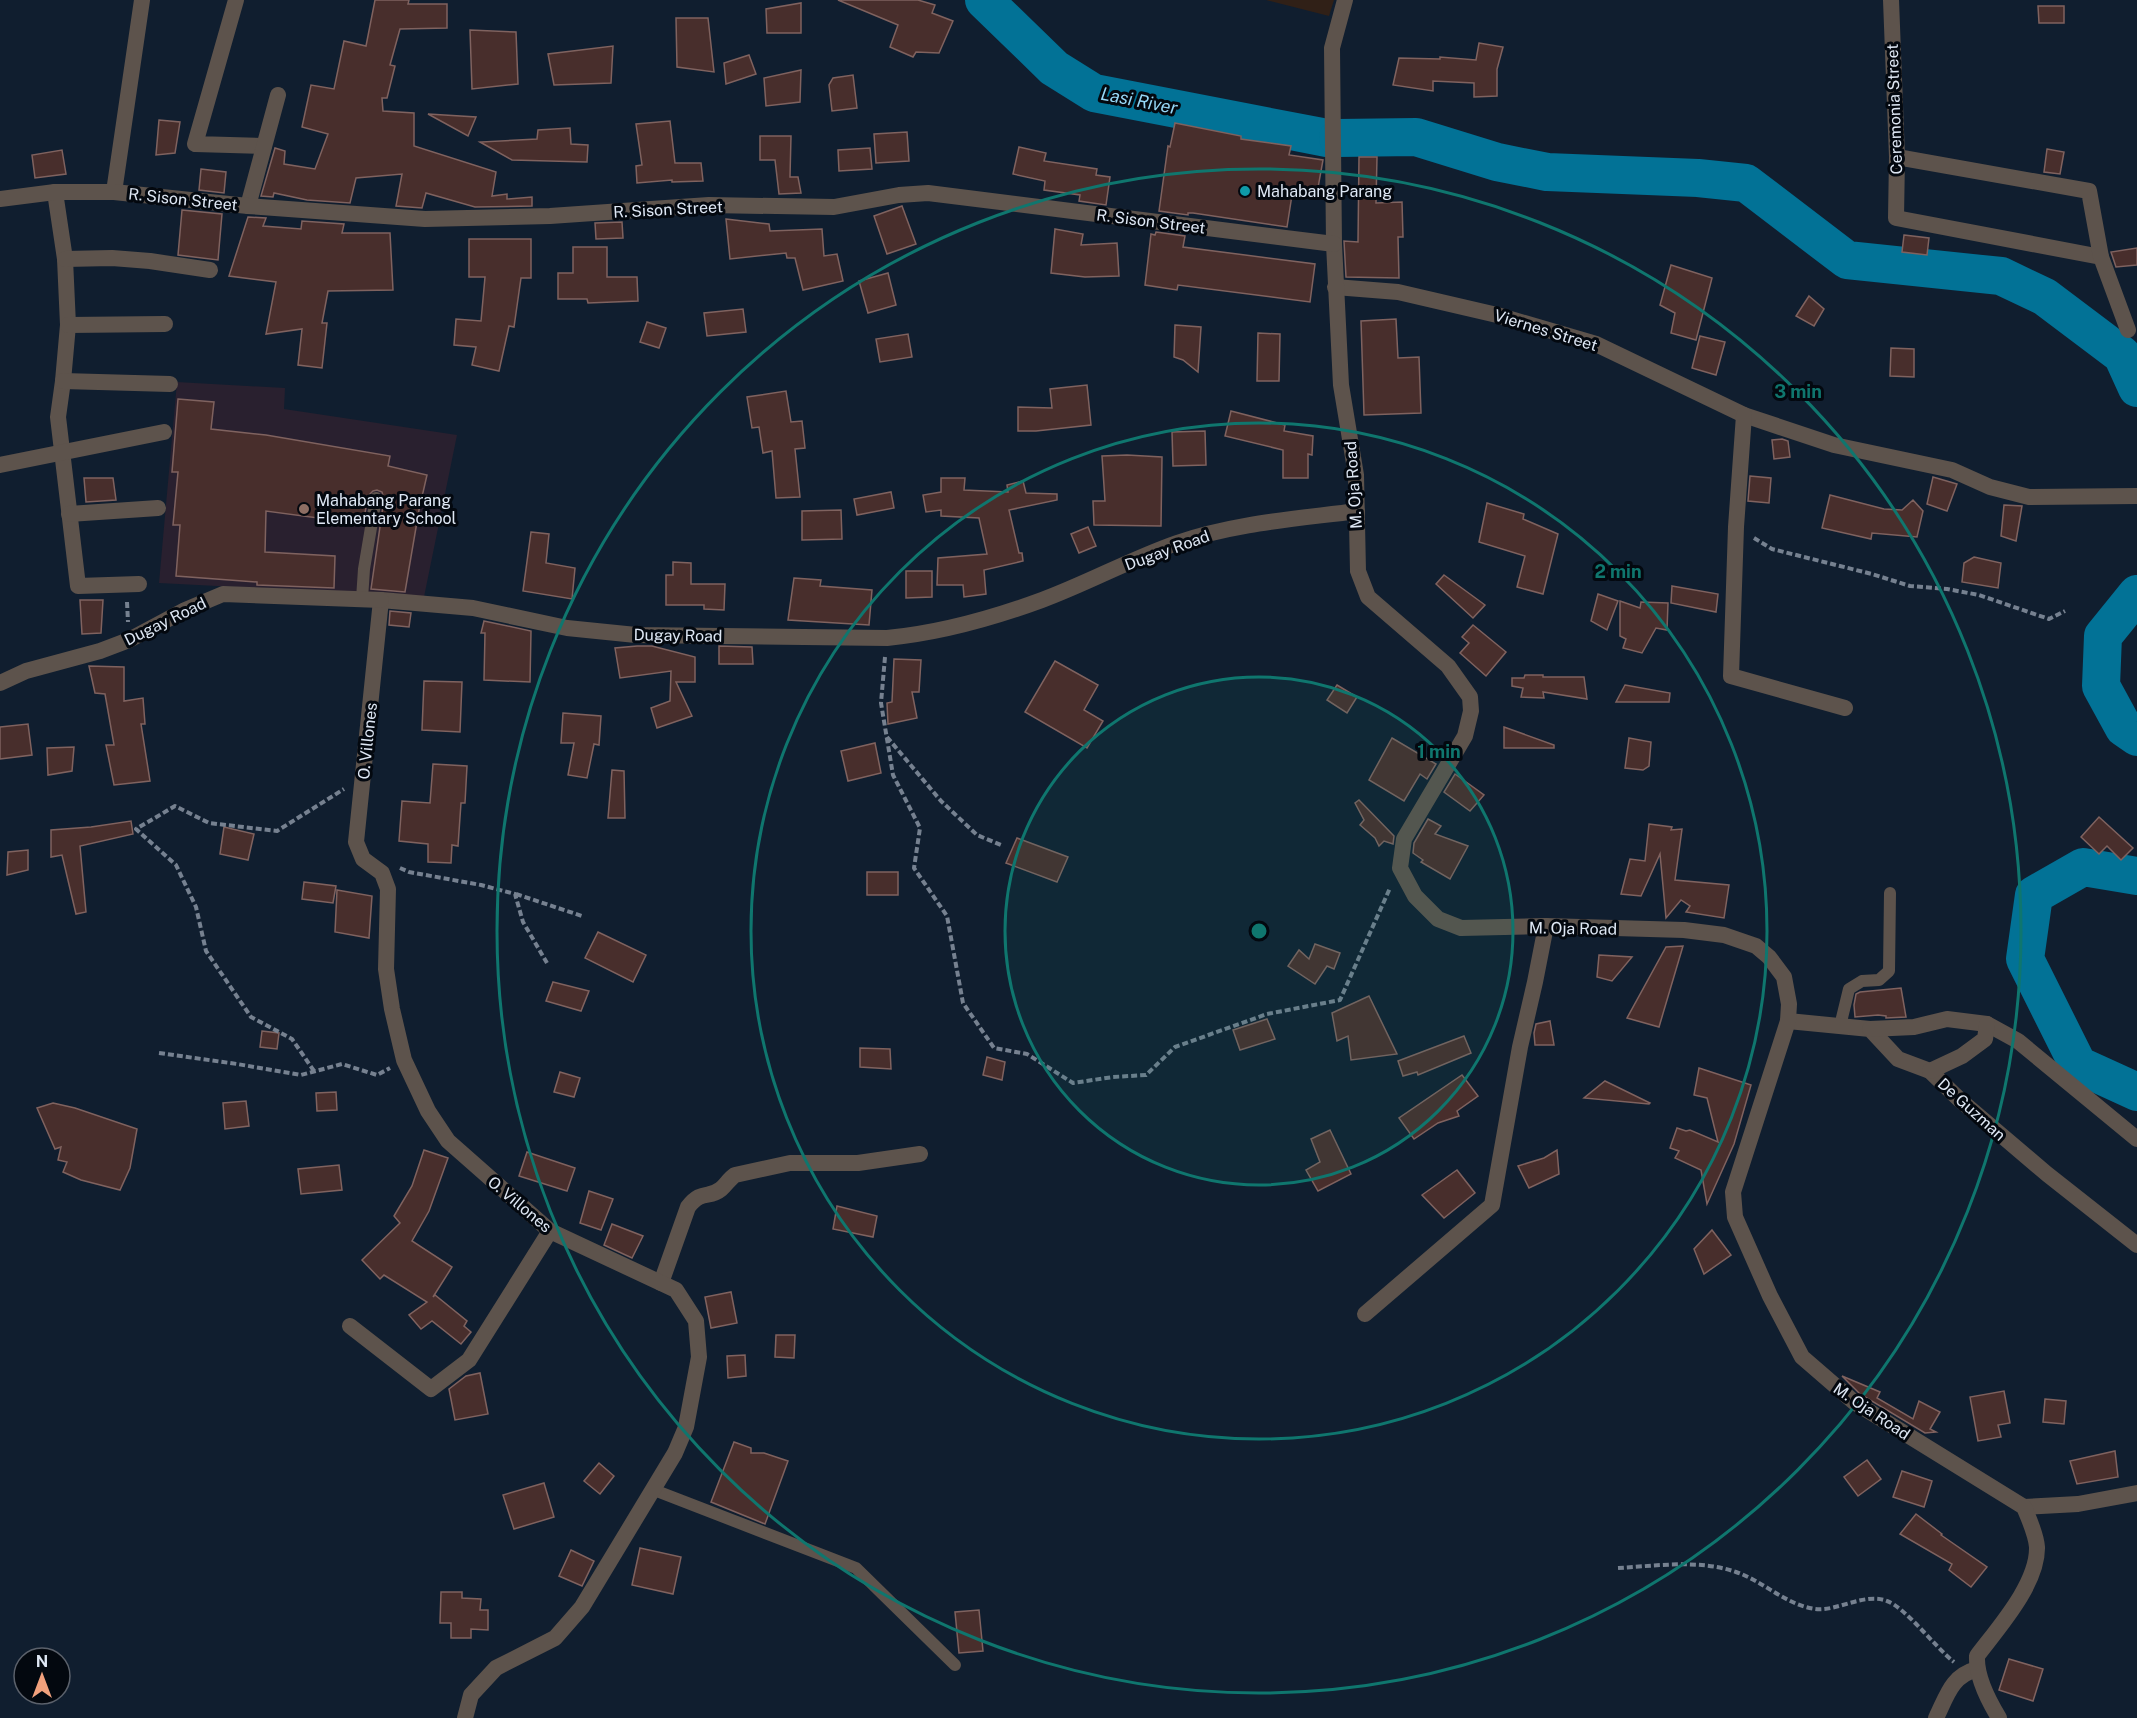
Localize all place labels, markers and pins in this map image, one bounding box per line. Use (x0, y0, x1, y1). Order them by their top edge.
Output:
place label: Mahabang Parang (1257, 182, 1392, 201)
marker: Mahabang Parang (1238, 184, 1252, 198)
place label: Mahabang Parang Elementary School (316, 491, 457, 528)
marker: Mahabang Parang Elementary School (297, 502, 311, 516)
centre of rings (1249, 921, 1269, 941)

